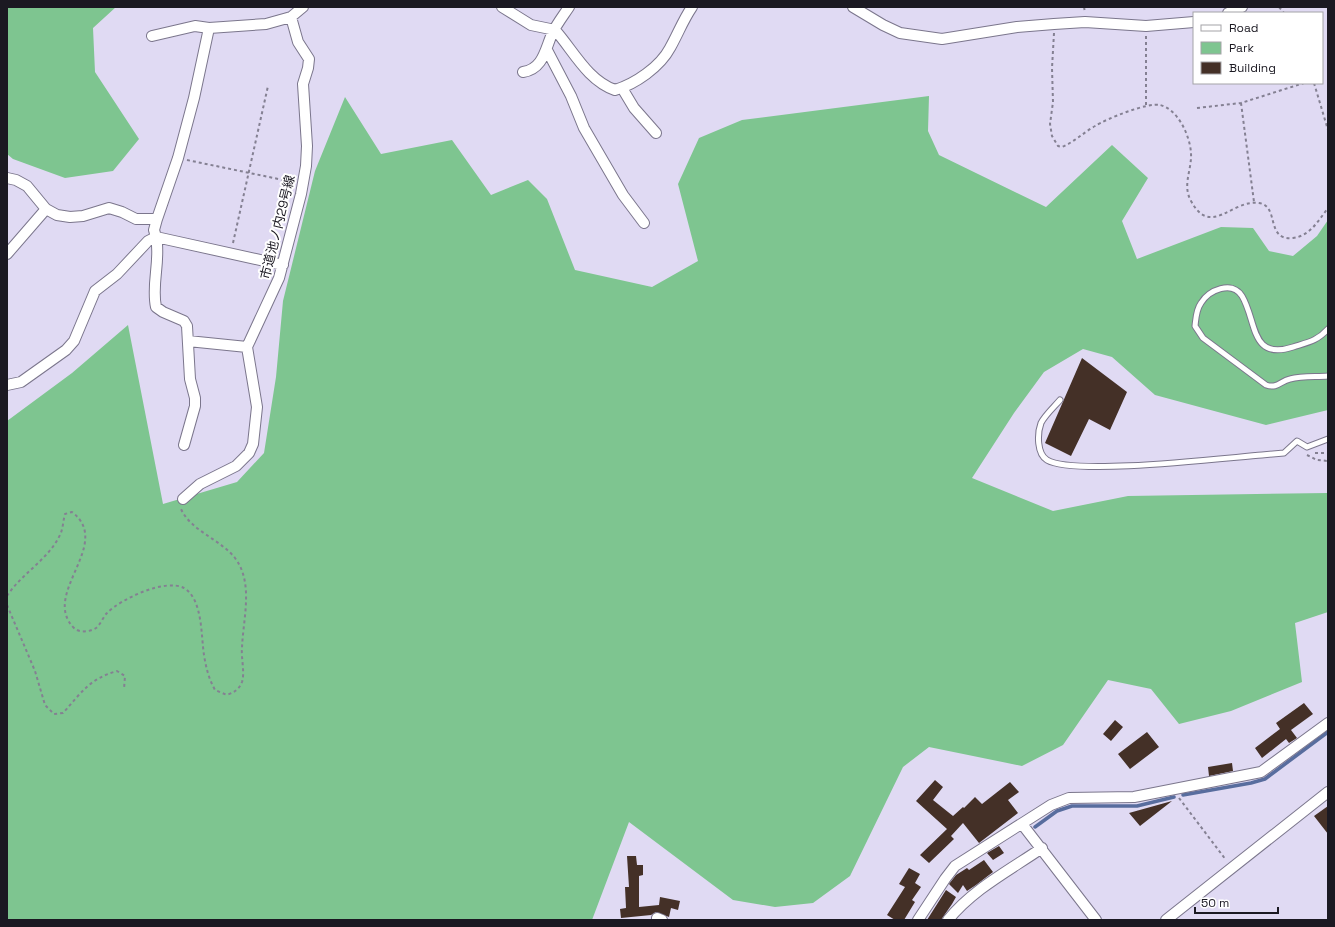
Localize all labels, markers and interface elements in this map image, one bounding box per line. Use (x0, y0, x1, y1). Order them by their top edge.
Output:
legend (1193, 12, 1323, 84)
text: Road (1229, 20, 1258, 36)
text: Park (1229, 40, 1254, 56)
text: Building (1229, 60, 1276, 76)
street label: 市道池ノ内29号線 (256, 173, 299, 281)
scale bar (1195, 889, 1278, 915)
text: 50 m (1201, 895, 1229, 911)

